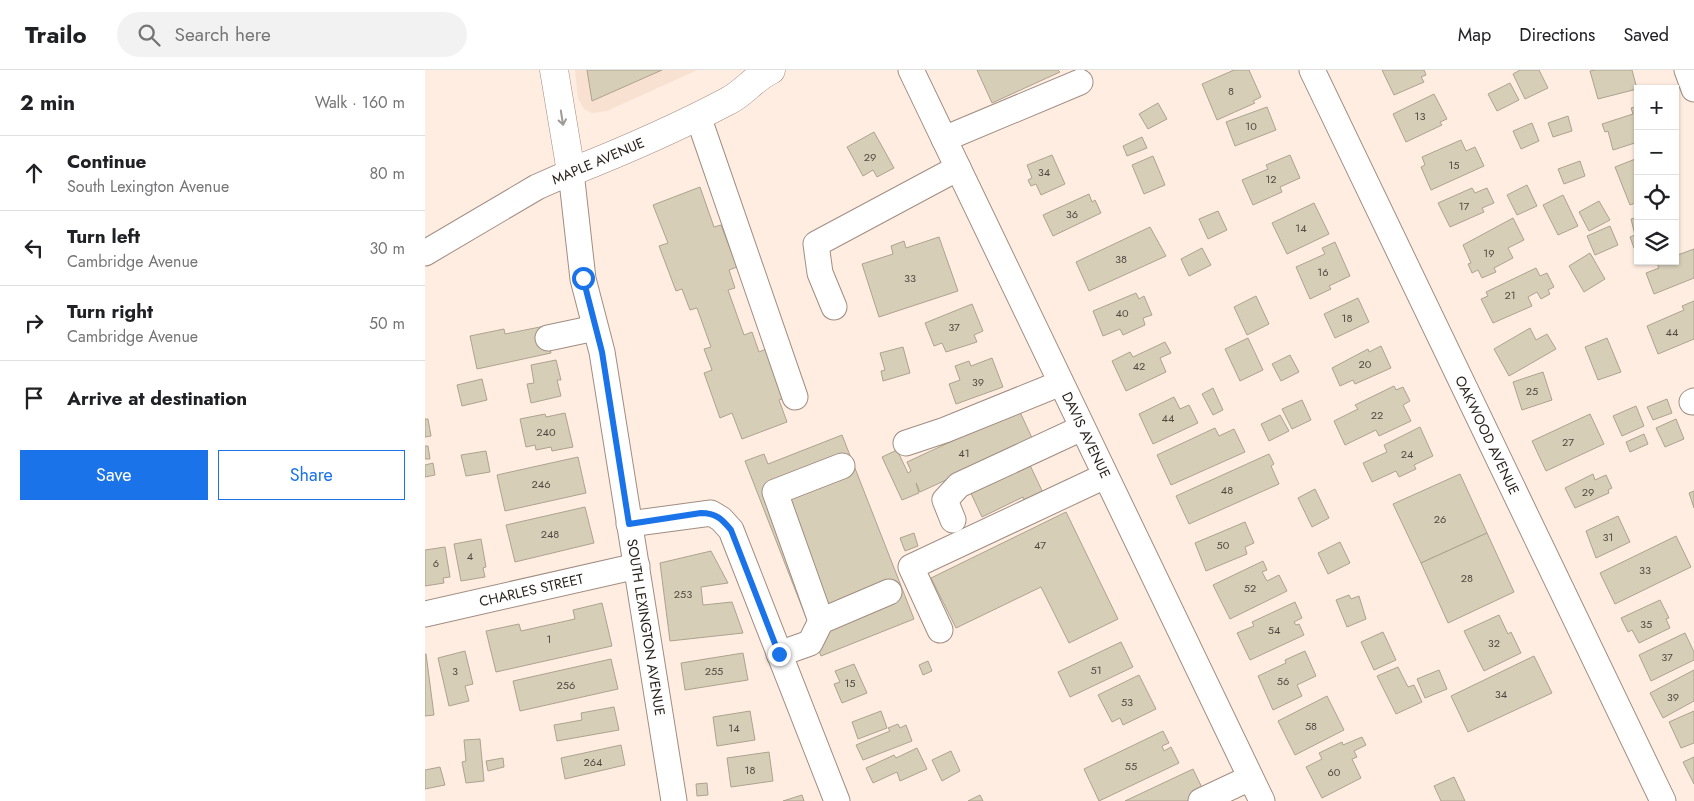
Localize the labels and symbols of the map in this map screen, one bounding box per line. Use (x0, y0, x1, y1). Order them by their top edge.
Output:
house number: 8 (1228, 83, 1234, 99)
house number: 13 (1415, 108, 1425, 124)
one-way arrow (557, 110, 567, 126)
house number: 10 (1245, 118, 1257, 134)
street label: MAPLE AVENUE (549, 133, 647, 189)
house number: 29 (864, 149, 876, 165)
house number: 15 (1448, 157, 1460, 173)
house number: 34 (1038, 164, 1051, 180)
house number: 12 (1265, 171, 1277, 187)
house number: 17 (1459, 198, 1470, 214)
house number: 36 (1066, 206, 1078, 222)
house number: 14 (1295, 220, 1307, 236)
house number: 19 (1483, 245, 1495, 261)
house number: 38 (1115, 251, 1127, 267)
house number: 16 (1317, 264, 1329, 280)
route start (572, 267, 595, 290)
house number: 33 (904, 270, 916, 286)
house number: 21 (1504, 287, 1516, 303)
house number: 40 (1115, 305, 1129, 321)
house number: 18 (1342, 310, 1352, 326)
house number: 37 (948, 319, 960, 335)
house number: 44 (1666, 324, 1679, 340)
house number: 20 (1359, 356, 1372, 372)
house number: 42 (1133, 358, 1145, 374)
street label: OAKWOOD AVENUE (1450, 372, 1524, 498)
house number: 39 (972, 374, 984, 390)
house number: 25 (1526, 383, 1538, 399)
street label: DAVIS AVENUE (1057, 389, 1116, 482)
house number: 22 (1371, 407, 1383, 423)
house number: 44 (1162, 410, 1175, 426)
house number: 240 (536, 424, 556, 440)
house number: 27 (1562, 434, 1574, 450)
house number: 41 (958, 445, 970, 461)
house number: 24 (1401, 446, 1414, 462)
house number: 246 (531, 476, 551, 492)
house number: 48 (1221, 482, 1233, 498)
house number: 29 (1582, 484, 1594, 500)
house number: 26 (1434, 511, 1446, 527)
house number: 248 (541, 526, 559, 542)
house number: 31 (1603, 529, 1613, 545)
street label: SOUTH LEXINGTON AVENUE (622, 537, 670, 717)
house number: 47 (1034, 537, 1046, 553)
house number: 50 (1217, 537, 1230, 553)
house number: 4 (467, 548, 474, 564)
house number: 6 (433, 555, 439, 571)
house number: 33 (1639, 562, 1651, 578)
street label: CHARLES STREET (477, 568, 586, 611)
house number: 28 (1461, 570, 1473, 586)
house number: 52 (1244, 580, 1256, 596)
house number: 253 (674, 586, 692, 602)
house number: 35 (1640, 616, 1652, 632)
house number: 54 (1268, 622, 1281, 638)
house number: 1 (547, 631, 551, 647)
house number: 32 (1488, 635, 1500, 651)
route end (768, 643, 791, 666)
house number: 37 (1661, 649, 1673, 665)
house number: 51 (1090, 662, 1102, 678)
house number: 3 (452, 663, 458, 679)
house number: 255 (705, 663, 723, 679)
house number: 56 (1277, 673, 1289, 689)
house number: 15 (844, 675, 856, 691)
house number: 256 (557, 677, 575, 693)
house number: 34 (1495, 686, 1508, 702)
house number: 39 (1667, 689, 1679, 705)
house number: 53 (1121, 694, 1133, 710)
house number: 58 (1305, 718, 1317, 734)
house number: 14 (728, 720, 740, 736)
house number: 264 (583, 754, 603, 770)
house number: 55 (1125, 758, 1137, 774)
house number: 18 (745, 762, 755, 778)
house number: 60 (1328, 764, 1341, 780)

